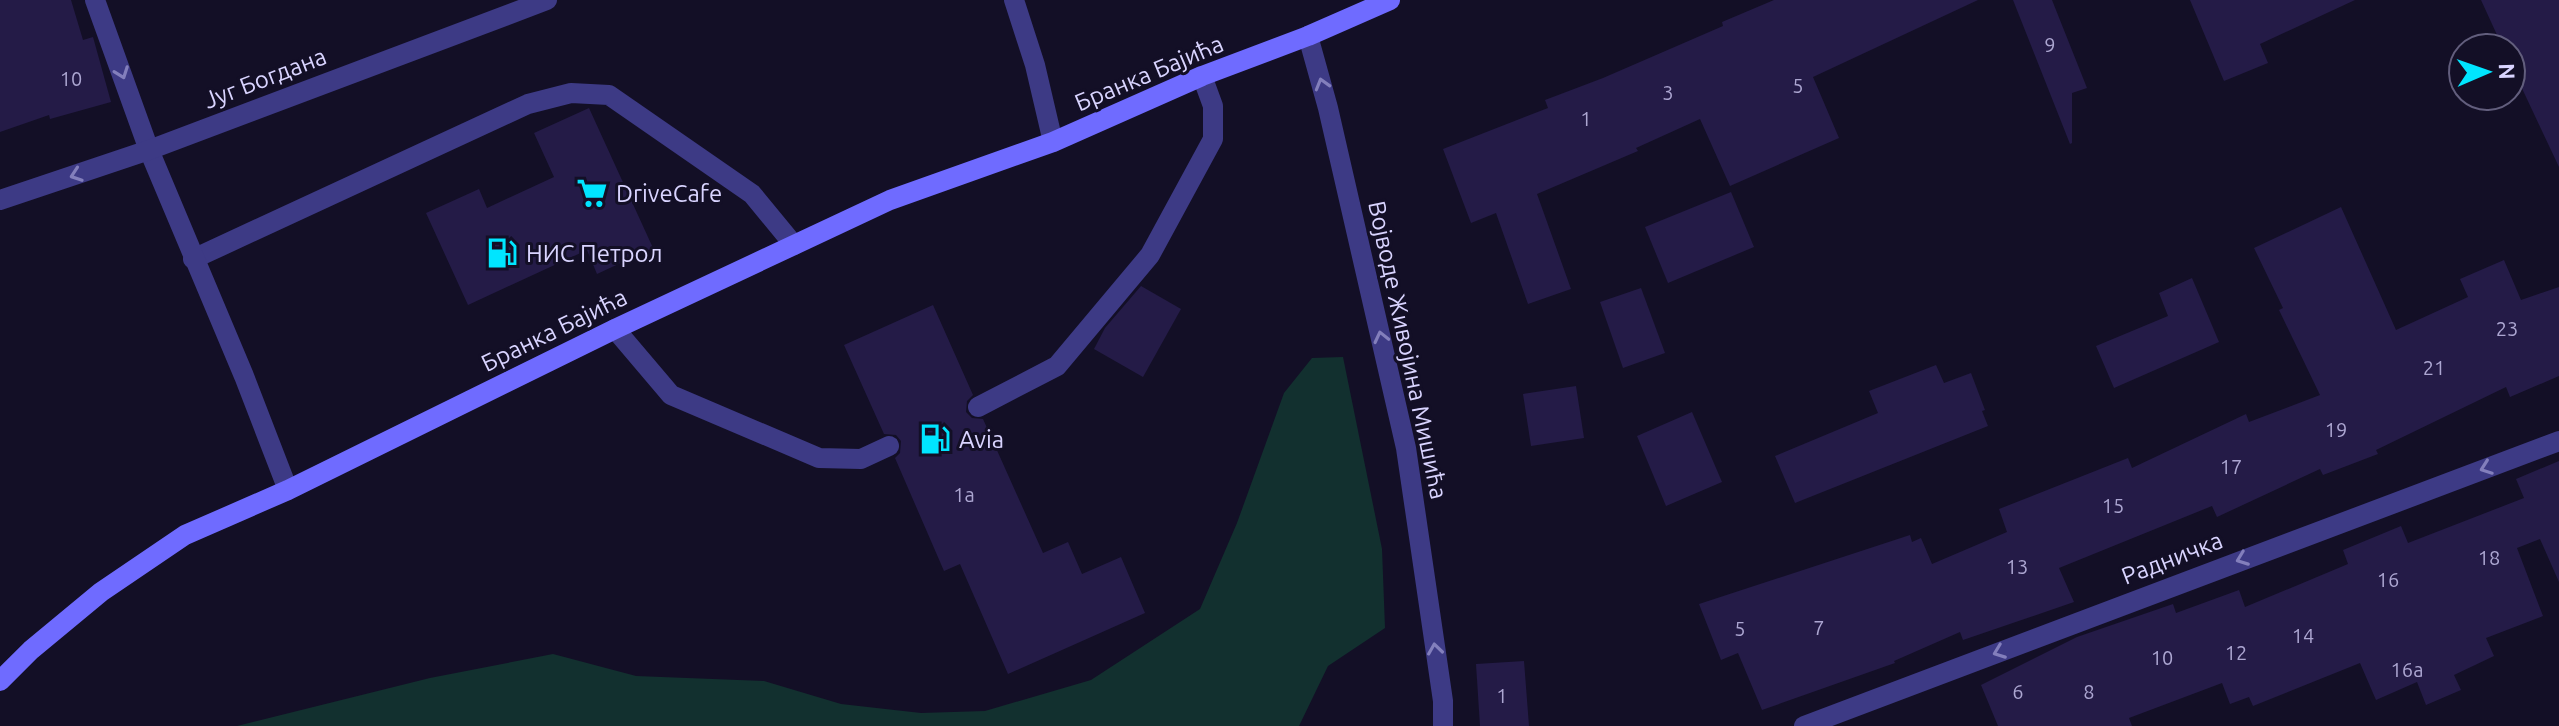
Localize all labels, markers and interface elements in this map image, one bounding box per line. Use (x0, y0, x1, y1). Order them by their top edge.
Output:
street label: Бранка Бајића (1071, 30, 1227, 116)
north arrow (2447, 32, 2527, 112)
house number: 9 (2044, 33, 2056, 56)
street label: Југ Богдана (200, 42, 330, 114)
text: N (2495, 63, 2520, 80)
one-way arrow (112, 66, 129, 80)
house number: 10 (60, 67, 82, 90)
house number: 5 (1792, 74, 1804, 97)
one-way arrow (1315, 78, 1331, 92)
house number: 3 (1662, 81, 1674, 104)
house number: 1 (1580, 107, 1592, 130)
one-way arrow (69, 165, 83, 181)
supermarket icon: DriveCafe (575, 176, 609, 210)
place label: DriveCafe (616, 180, 722, 207)
street label: Војводе Живојина Мишића (1363, 198, 1453, 502)
fuel station icon: НИС Петрол (485, 236, 519, 270)
place label: НИС Петрол (526, 240, 663, 267)
street label: Бранка Бајића (477, 283, 631, 377)
house number: 23 (2496, 317, 2518, 340)
one-way arrow (1373, 331, 1390, 345)
house number: 21 (2423, 356, 2445, 379)
house number: 19 (2325, 418, 2347, 441)
fuel station icon: Avia (918, 422, 952, 456)
place label: Avia (959, 426, 1004, 453)
house number: 17 (2220, 455, 2242, 478)
one-way arrow (2480, 458, 2494, 475)
house number: 1a (953, 483, 975, 506)
house number: 15 (2102, 494, 2124, 517)
street label: Радничка (2118, 526, 2226, 590)
house number: 18 (2478, 546, 2500, 569)
one-way arrow (2236, 549, 2250, 566)
house number: 13 (2006, 555, 2028, 578)
house number: 16 (2377, 568, 2399, 591)
house number: 7 (1813, 616, 1825, 639)
house number: 5 (1734, 617, 1746, 640)
house number: 14 (2292, 624, 2314, 647)
house number: 12 (2225, 641, 2247, 664)
one-way arrow (1427, 642, 1444, 655)
one-way arrow (1993, 642, 2007, 659)
house number: 10 (2151, 646, 2173, 669)
house number: 16a (2391, 658, 2423, 681)
house number: 6 (2012, 680, 2024, 703)
house number: 8 (2083, 680, 2095, 703)
house number: 1 (1496, 684, 1508, 707)

